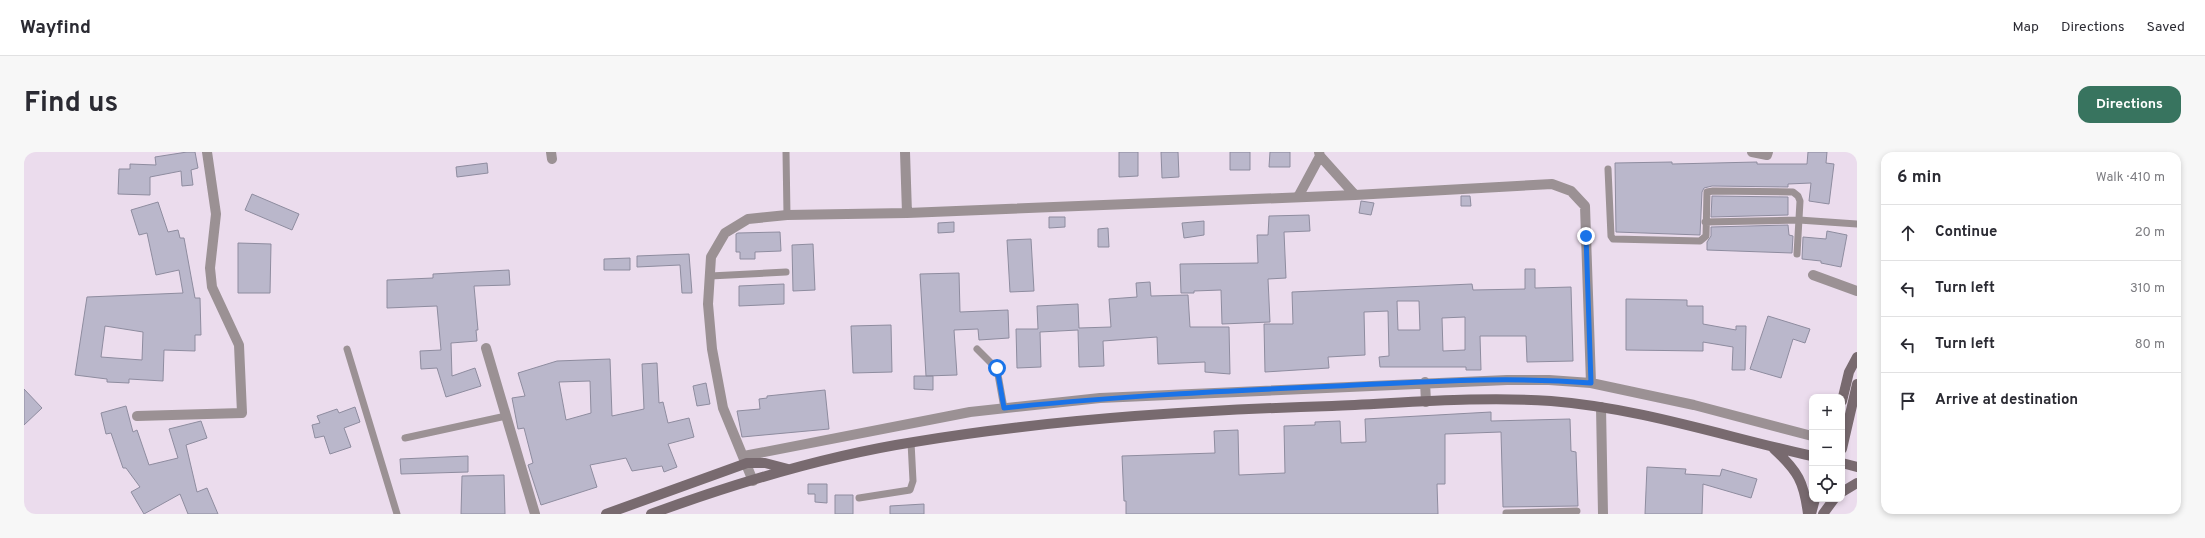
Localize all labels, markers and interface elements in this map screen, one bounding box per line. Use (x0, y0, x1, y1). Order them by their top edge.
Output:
text: Wayfind (20, 16, 91, 40)
text: Map (2013, 19, 2039, 36)
text: Directions (2061, 19, 2125, 36)
text: Saved (2147, 19, 2185, 36)
text: Find us (24, 86, 118, 122)
button: Directions (2078, 86, 2181, 123)
text: 6 min (1897, 167, 1941, 189)
text: Walk · 410 m (2096, 170, 2165, 186)
icon: ahead (1897, 222, 1919, 244)
text: Continue (1935, 223, 1997, 242)
text: 20 m (2135, 225, 2165, 241)
route end (1577, 227, 1595, 245)
icon: left (1897, 278, 1919, 300)
text: Turn left (1935, 279, 1995, 298)
text: 310 m (2130, 281, 2165, 297)
icon: left (1897, 334, 1919, 356)
text: Turn left (1935, 335, 1995, 354)
text: 80 m (2135, 337, 2165, 353)
route start (988, 359, 1006, 377)
icon: arrive (1897, 390, 1919, 412)
text: Arrive at destination (1935, 391, 2078, 410)
map controls (1809, 394, 1845, 502)
button: + (1809, 394, 1845, 430)
button: − (1809, 430, 1845, 466)
button: locate (1809, 466, 1845, 502)

